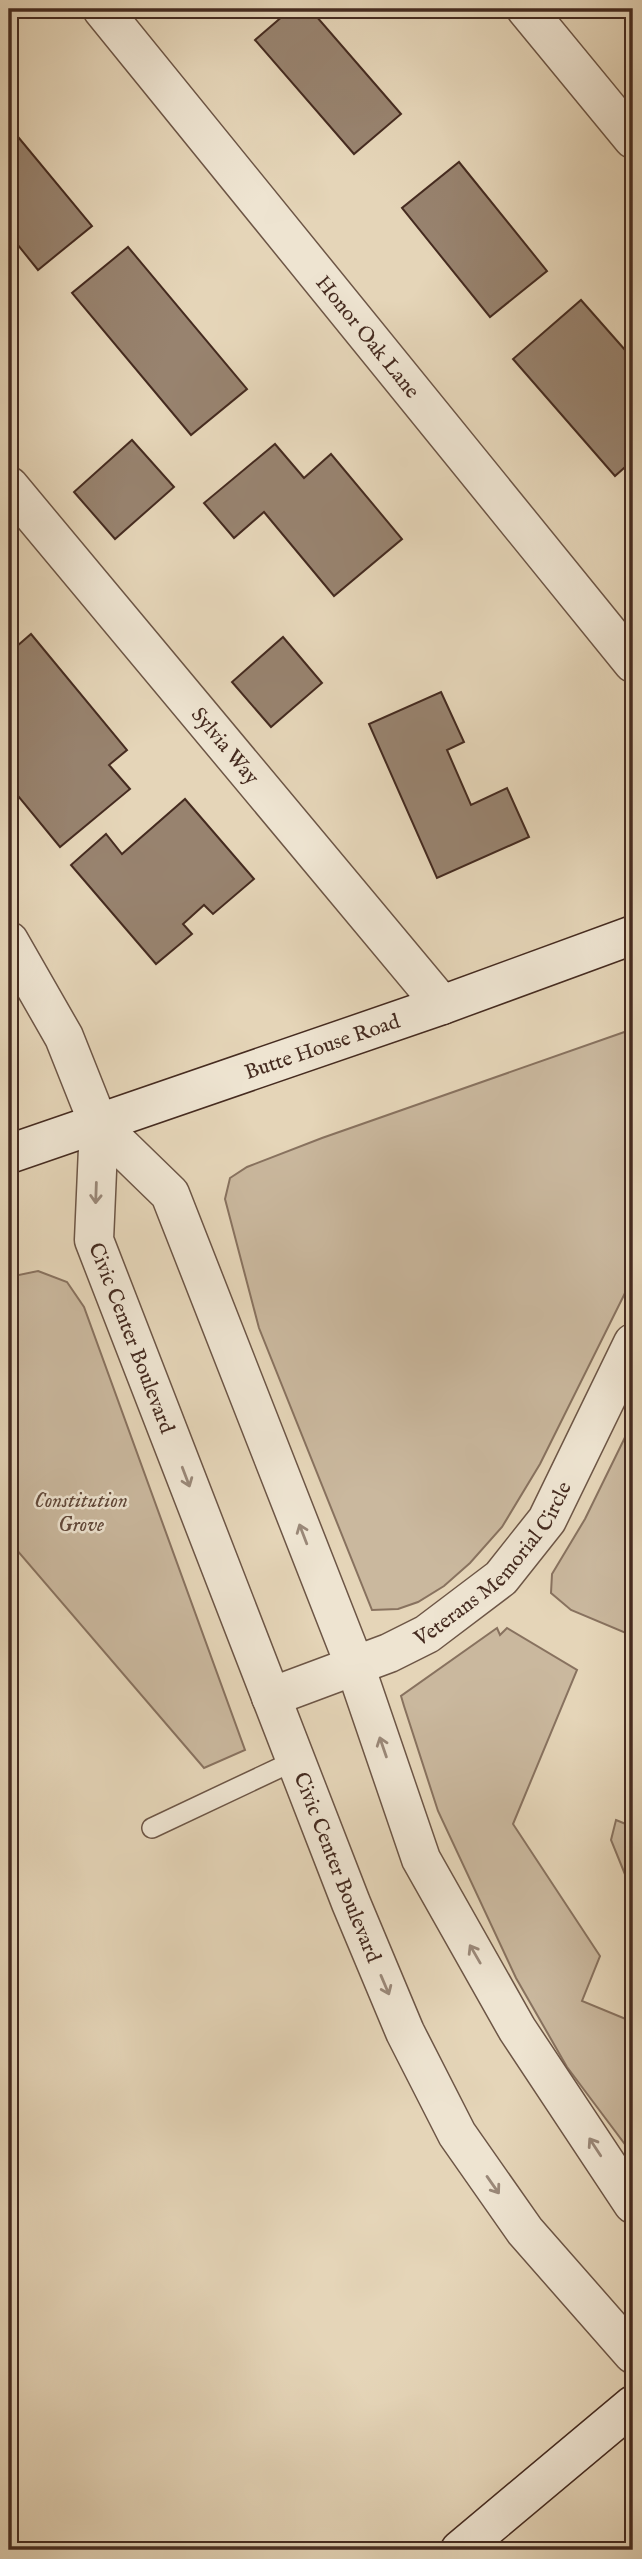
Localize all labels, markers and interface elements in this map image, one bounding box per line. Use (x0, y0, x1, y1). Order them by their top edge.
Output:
street label: Honor Oak Lane (309, 270, 425, 405)
street label: Sylvia Way (184, 702, 265, 791)
street label: Butte House Road (241, 1008, 404, 1087)
one-way arrow (90, 1181, 103, 1204)
street label: Civic Center Boulevard (81, 1239, 180, 1438)
one-way arrow (181, 1465, 194, 1487)
street label: Veterans Memorial Circle (409, 1477, 579, 1654)
park label: Constitution Grove (34, 1488, 128, 1539)
one-way arrow (296, 1524, 309, 1545)
one-way arrow (376, 1737, 388, 1759)
street label: Civic Center Boulevard (287, 1769, 387, 1968)
one-way arrow (468, 1944, 481, 1965)
one-way arrow (380, 1974, 393, 1996)
one-way arrow (588, 2138, 602, 2157)
one-way arrow (486, 2175, 500, 2194)

